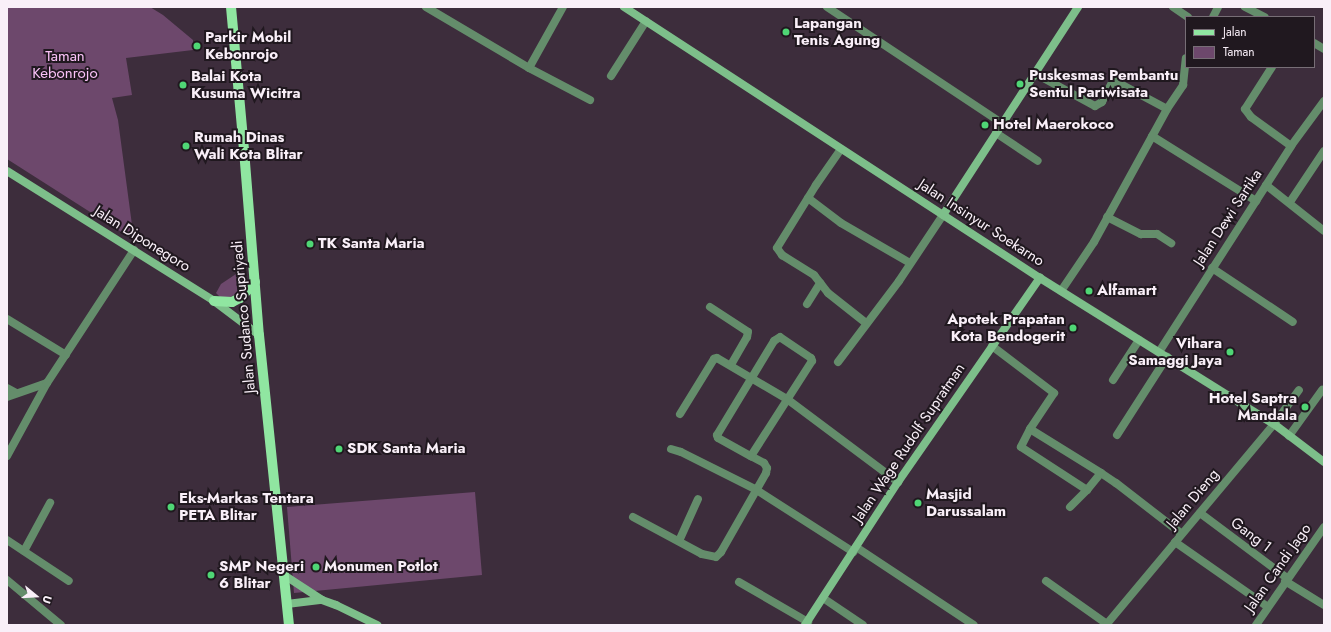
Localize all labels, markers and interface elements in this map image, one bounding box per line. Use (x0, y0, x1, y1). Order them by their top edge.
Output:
place label: Lapangan Tenis Agung (794, 14, 880, 49)
legend (1185, 16, 1315, 68)
text: Jalan (1223, 23, 1246, 41)
marker: Lapangan Tenis Agung (781, 27, 791, 37)
place label: Parkir Mobil Kebonrojo (205, 28, 291, 63)
marker: Parkir Mobil Kebonrojo (192, 41, 202, 51)
text: Taman (1223, 43, 1255, 61)
park label: Taman Kebonrojo (32, 47, 98, 82)
place label: Puskesmas Pembantu Sentul Pariwisata (1029, 66, 1178, 101)
place label: Balai Kota Kusuma Wicitra (191, 67, 301, 102)
marker: Puskesmas Pembantu Sentul Pariwisata (1014, 78, 1026, 90)
marker: Balai Kota Kusuma Wicitra (178, 80, 188, 90)
place label: Hotel Maerokoco (993, 116, 1114, 134)
marker: Hotel Maerokoco (980, 120, 990, 130)
place label: Rumah Dinas Wali Kota Blitar (194, 128, 303, 163)
marker: Rumah Dinas Wali Kota Blitar (181, 141, 191, 151)
street label: Jalan Dewi Sartika (1190, 166, 1266, 270)
street label: Jalan Insinyur Soekarno (915, 176, 1047, 270)
street label: Jalan Diponegoro (91, 202, 193, 276)
place label: TK Santa Maria (318, 235, 425, 253)
marker: TK Santa Maria (305, 239, 315, 249)
street label: Jalan Sudanco Supriyadi (228, 240, 260, 394)
place label: Alfamart (1097, 282, 1157, 300)
marker: Alfamart (1084, 286, 1094, 296)
place label: Apotek Prapatan Kota Bendogerit (947, 310, 1065, 345)
marker: Apotek Prapatan Kota Bendogerit (1068, 323, 1078, 333)
place label: Vihara Samaggi Jaya (1128, 334, 1222, 369)
marker: Vihara Samaggi Jaya (1225, 347, 1235, 357)
street label: Jalan Wage Rudolf Supratman (849, 360, 969, 526)
place label: Hotel Saptra Mandala (1209, 389, 1297, 424)
marker: Hotel Saptra Mandala (1300, 402, 1310, 412)
place label: SDK Santa Maria (347, 440, 466, 458)
marker: SDK Santa Maria (334, 444, 344, 454)
street label: Jalan Dieng (1163, 466, 1223, 532)
place label: Masjid Darussalam (926, 485, 1006, 520)
place label: Eks-Markas Tentara PETA Blitar (179, 489, 314, 524)
marker: Masjid Darussalam (913, 498, 923, 508)
marker: Eks-Markas Tentara PETA Blitar (166, 502, 176, 512)
street label: Gang 1 (1227, 514, 1275, 556)
street label: Jalan Candi Jago (1241, 520, 1315, 616)
place label: SMP Negeri 6 Blitar (219, 557, 304, 592)
place label: Monumen Potlot (324, 558, 438, 576)
marker: Monumen Potlot (311, 562, 321, 572)
marker: SMP Negeri 6 Blitar (206, 570, 216, 580)
north arrow (16, 576, 56, 616)
text: U (39, 594, 56, 606)

